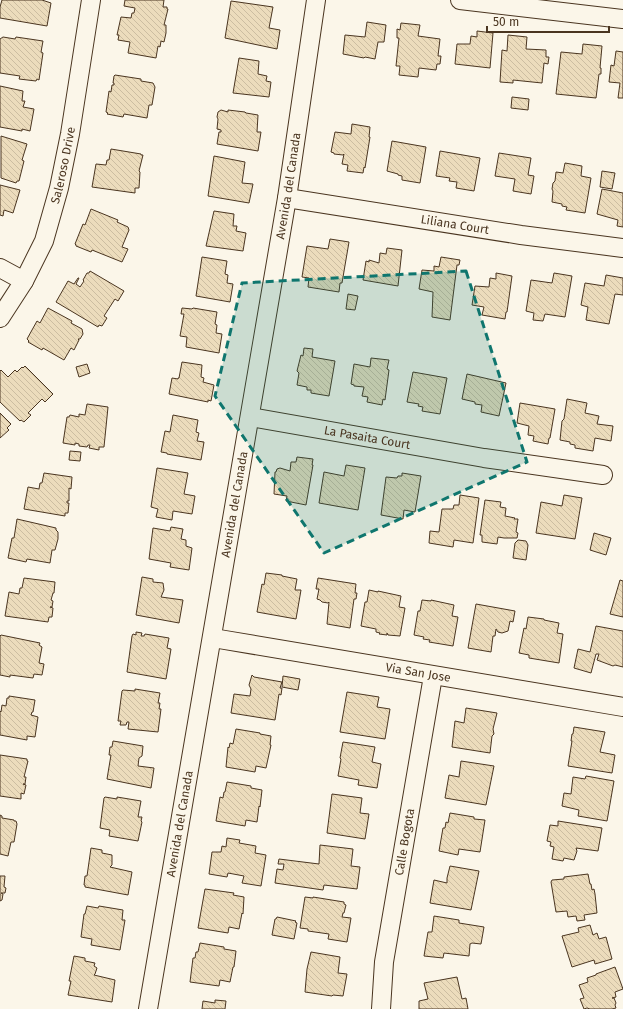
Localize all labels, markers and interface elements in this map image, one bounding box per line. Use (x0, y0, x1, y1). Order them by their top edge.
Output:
scale bar (487, 8, 609, 34)
text: 50 m (493, 15, 519, 29)
street label: Saleroso Drive (48, 126, 78, 205)
street label: Avenida del Canada (273, 132, 303, 240)
street label: Liliana Court (420, 212, 491, 237)
street label: La Pasaita Court (323, 423, 412, 452)
street label: Avenida del Canada (219, 450, 250, 559)
street label: Via San Jose (384, 660, 452, 685)
street label: Avenida del Canada (164, 770, 196, 878)
street label: Calle Bogota (392, 807, 417, 877)

